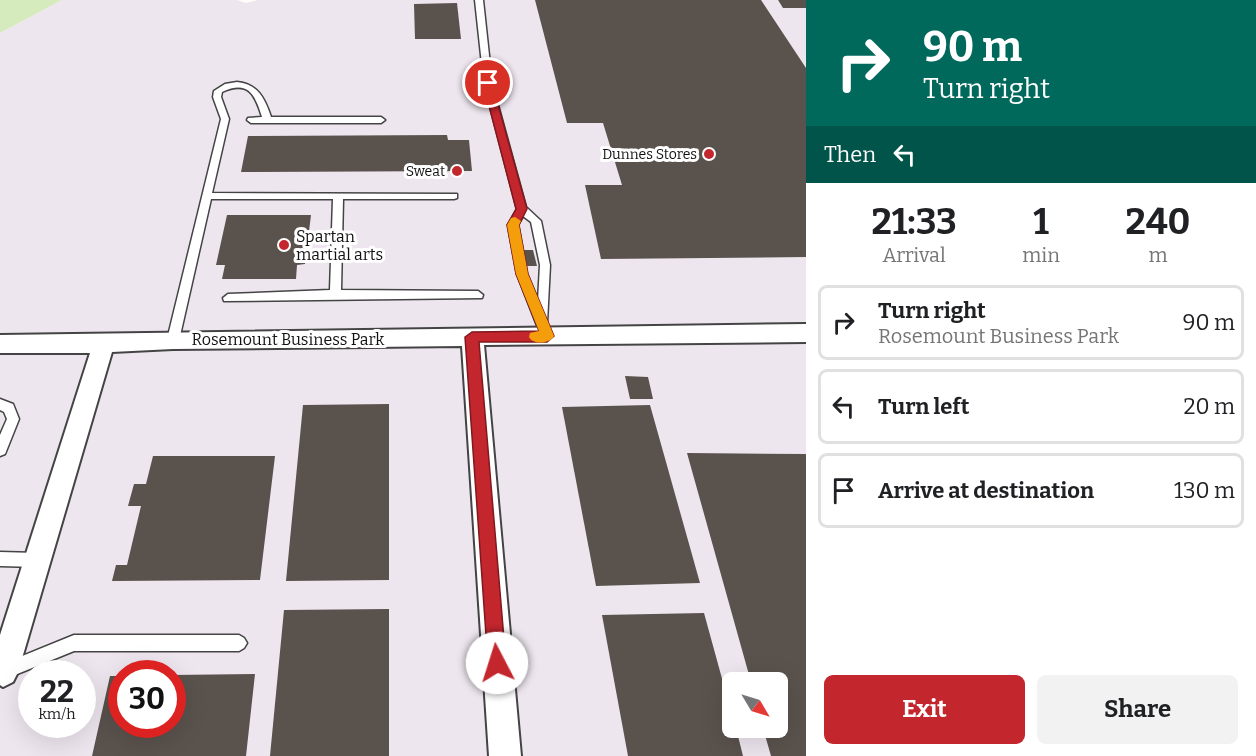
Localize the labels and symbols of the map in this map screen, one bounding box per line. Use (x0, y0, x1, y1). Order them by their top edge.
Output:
pin (462, 57, 513, 108)
place label: Dunnes Stores (602, 146, 697, 163)
marker: Dunnes Stores (702, 147, 716, 161)
place label: Sweat (406, 163, 445, 180)
marker: Sweat (450, 164, 464, 178)
place label: Spartan martial arts (296, 227, 383, 264)
marker: Spartan martial arts (277, 238, 291, 252)
street label: Rosemount Business Park (192, 330, 384, 349)
position arrow (465, 631, 529, 695)
speed limit sign: 30 (108, 660, 186, 738)
north arrow (722, 672, 788, 738)

